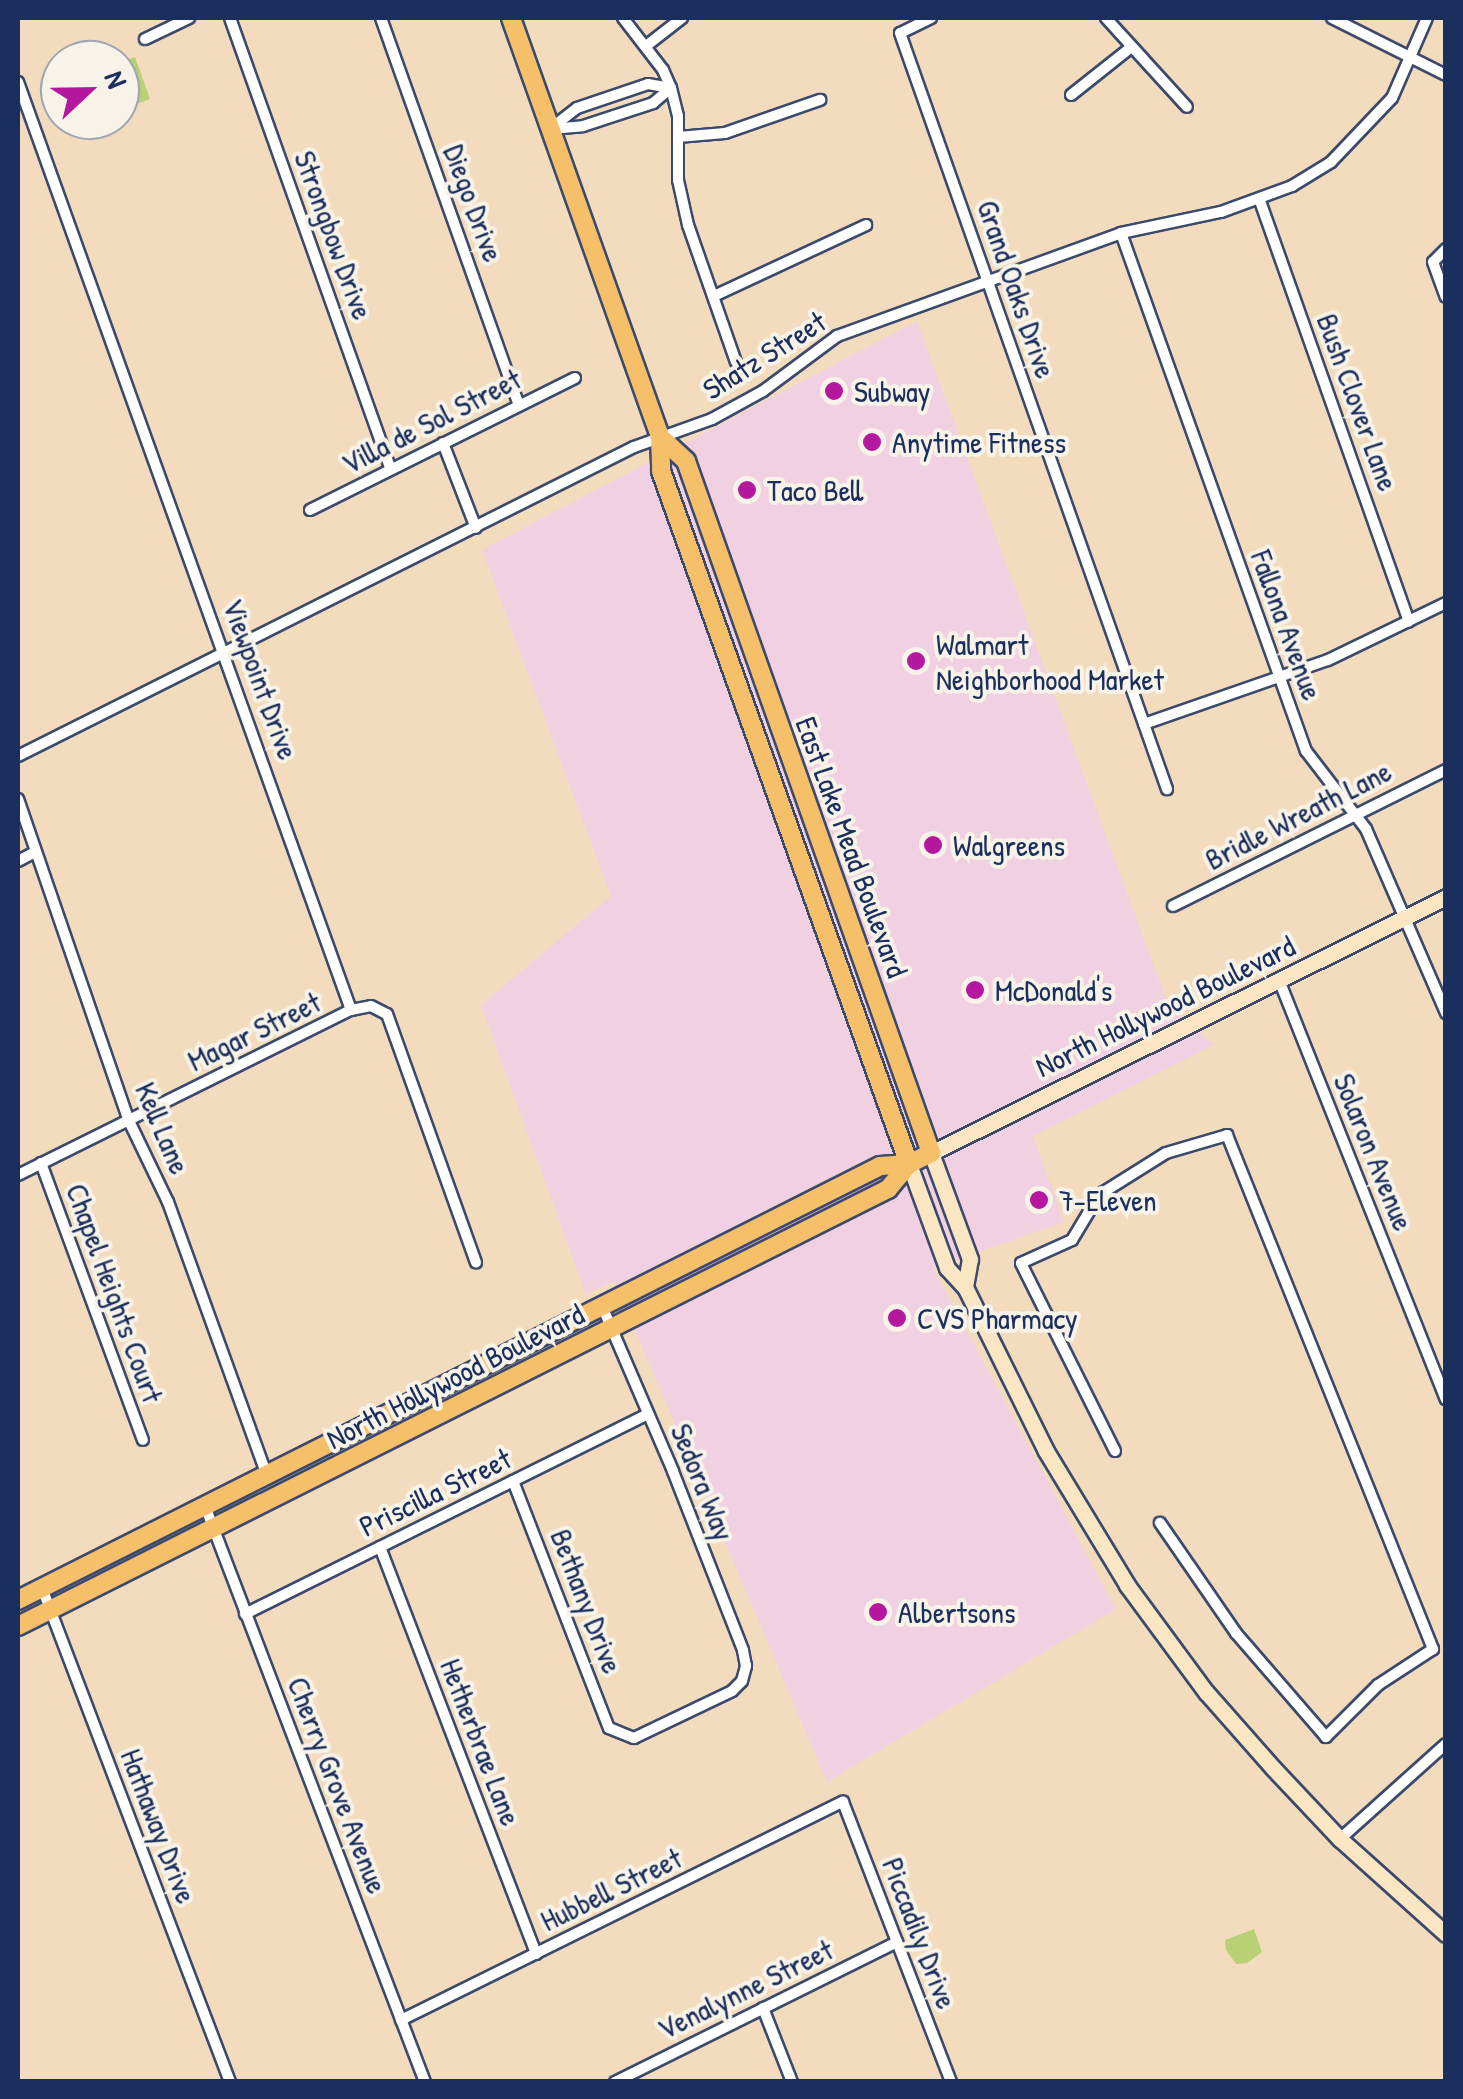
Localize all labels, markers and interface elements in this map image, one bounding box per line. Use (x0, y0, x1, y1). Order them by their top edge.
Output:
north arrow (40, 40, 140, 140)
text: N (96, 65, 136, 94)
street label: Diego Drive (436, 140, 512, 266)
street label: Strongbow Drive (287, 146, 381, 324)
street label: Grand Oaks Drive (970, 195, 1064, 383)
street label: Shatz Street (696, 303, 832, 407)
street label: Bush Clover Lane (1309, 309, 1407, 495)
street label: Villa de Sol Street (335, 360, 527, 482)
place label: Subway (854, 373, 930, 409)
marker: Subway (823, 380, 845, 402)
place label: Anytime Fitness (892, 424, 1066, 460)
marker: Anytime Fitness (861, 431, 883, 453)
place label: Taco Bell (767, 472, 864, 508)
marker: Taco Bell (736, 479, 758, 501)
street label: Fallona Avenue (1243, 545, 1331, 705)
street label: Viewpoint Drive (215, 594, 307, 764)
place label: Walmart Neighborhood Market (936, 626, 1164, 696)
marker: Walmart Neighborhood Market (905, 650, 927, 672)
street label: East Lake Mead Boulevard (788, 712, 916, 982)
street label: Bridle Wreath Lane (1199, 753, 1397, 877)
place label: Walgreens (953, 827, 1065, 863)
marker: Walgreens (922, 834, 944, 856)
street label: North Hollywood Boulevard (1029, 928, 1301, 1084)
place label: McDonald's (995, 972, 1112, 1008)
marker: McDonald's (964, 979, 986, 1001)
street label: Magar Street (182, 983, 326, 1079)
street label: Solaron Avenue (1326, 1068, 1422, 1236)
street label: Kell Lane (128, 1077, 198, 1179)
street label: Chapel Heights Court (59, 1179, 171, 1407)
place label: 7-Eleven (1059, 1182, 1157, 1218)
marker: 7-Eleven (1028, 1189, 1050, 1211)
street label: North Hollywood Boulevard (320, 1295, 590, 1457)
place label: CVS Pharmacy (917, 1300, 1078, 1336)
marker: CVS Pharmacy (886, 1307, 908, 1329)
street label: Sedora Way (663, 1418, 743, 1546)
street label: Priscilla Street (353, 1440, 517, 1544)
street label: Bethany Drive (543, 1524, 631, 1678)
place label: Albertsons (898, 1594, 1016, 1630)
marker: Albertsons (867, 1601, 889, 1623)
street label: Hetherbrae Lane (433, 1654, 529, 1830)
street label: Cherry Grove Avenue (280, 1672, 396, 1898)
street label: Hathaway Drive (113, 1744, 205, 1908)
street label: Hubbell Street (535, 1839, 687, 1939)
street label: Piccadily Drive (875, 1852, 965, 2014)
street label: Venalynne Street (651, 1931, 839, 2047)

